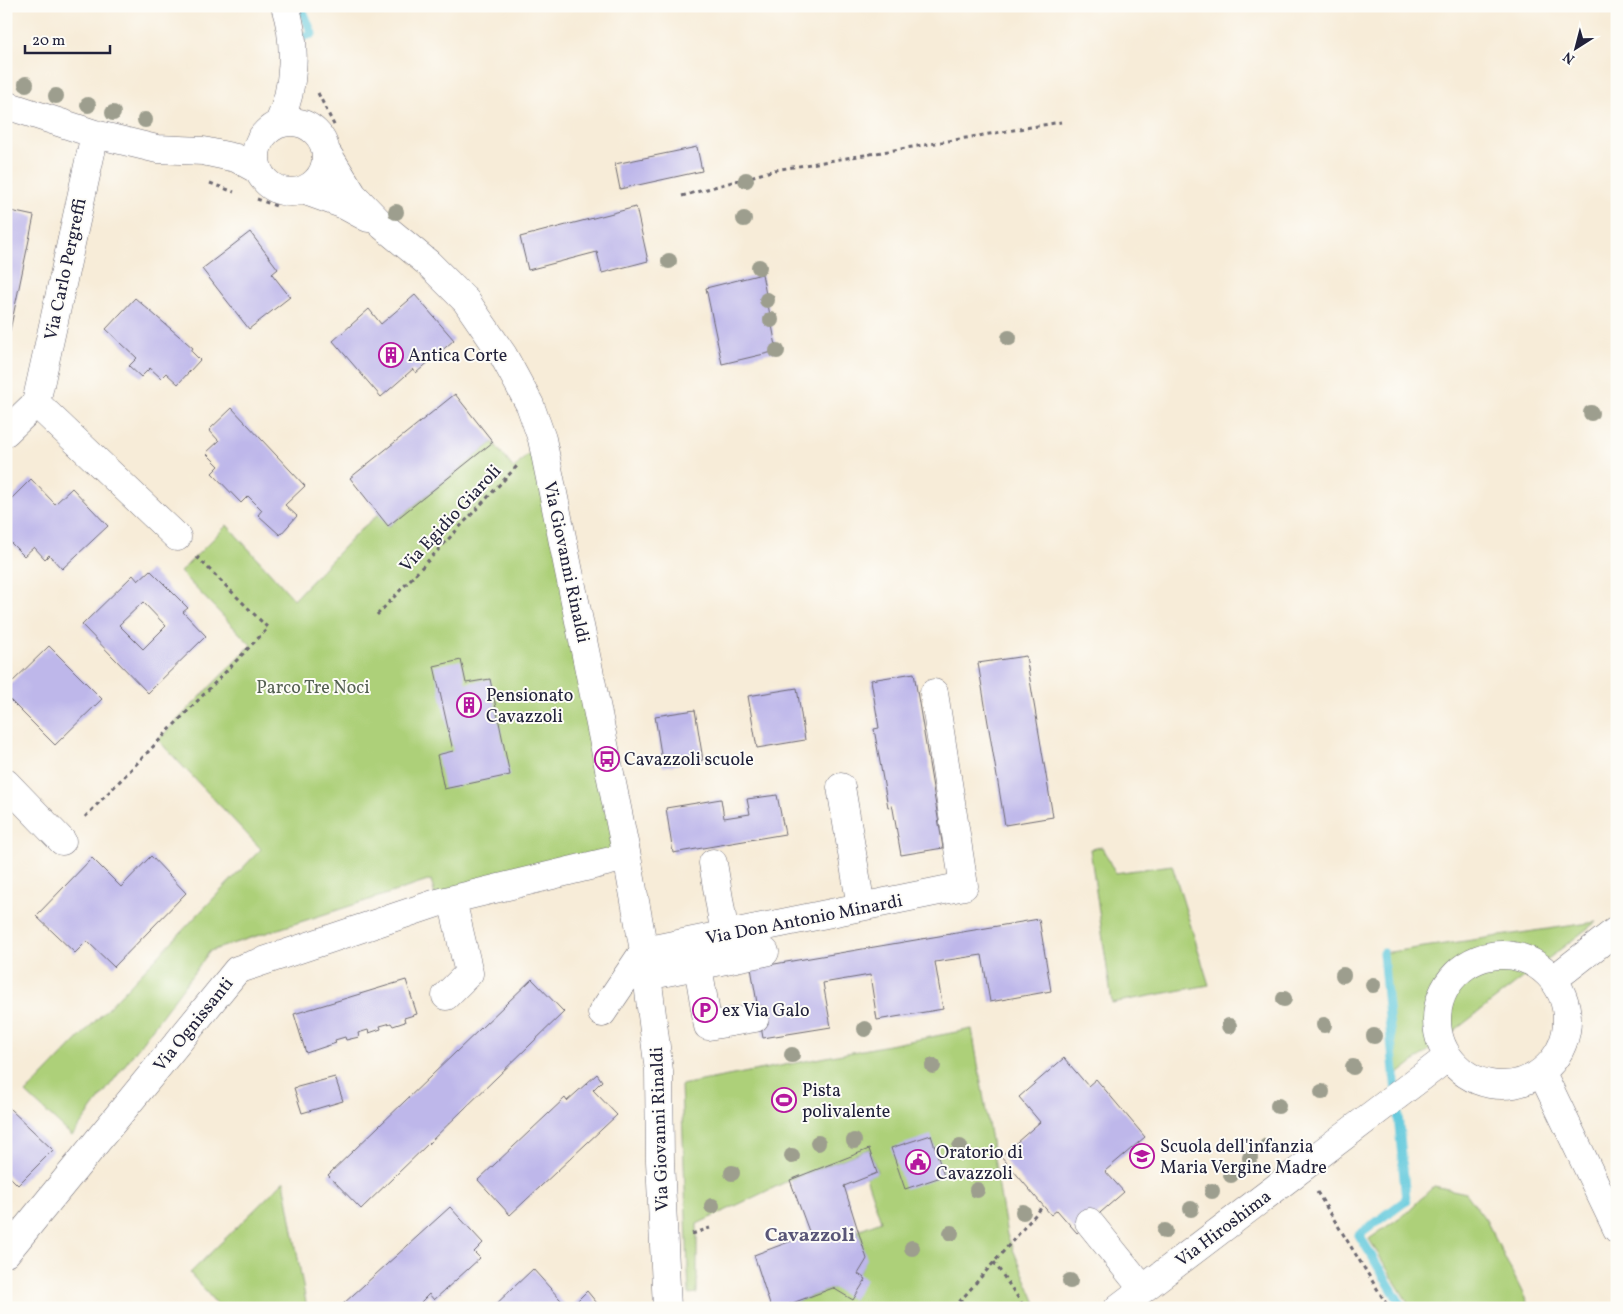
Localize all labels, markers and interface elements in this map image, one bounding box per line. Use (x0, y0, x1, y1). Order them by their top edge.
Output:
scale bar (25, 22, 110, 54)
north arrow (1550, 22, 1600, 72)
text: 20 m (32, 31, 65, 52)
text: N (1560, 47, 1579, 68)
street label: Via Carlo Pergreffi (39, 196, 94, 343)
building icon: Antica Corte (378, 342, 404, 368)
place label: Antica Corte (408, 344, 507, 369)
street label: Via Egidio Giaroli (395, 460, 508, 578)
street label: Via Giovanni Rinaldi (536, 479, 595, 646)
park label: Parco Tre Noci (256, 676, 370, 701)
place label: Pensionato Cavazzoli (486, 684, 573, 730)
building icon: Pensionato Cavazzoli (456, 692, 482, 718)
bus stop icon: Cavazzoli scuole (594, 746, 620, 772)
place label: Cavazzoli scuole (624, 748, 754, 773)
street label: Via Don Antonio Minardi (704, 889, 905, 952)
street label: Via Ognissanti (148, 972, 240, 1077)
parking icon: ex Via Galo (692, 997, 718, 1023)
place label: ex Via Galo (722, 999, 809, 1024)
street label: Via Giovanni Rinaldi (645, 1046, 676, 1212)
place label: Pista polivalente (802, 1079, 890, 1125)
sports icon: Pista polivalente (771, 1087, 797, 1113)
place label: Scuola dell'infanzia Maria Vergine Madre (1160, 1135, 1327, 1181)
place label: Oratorio di Cavazzoli (936, 1141, 1023, 1187)
school or university icon: Scuola dell'infanzia Maria Vergine Madre (1129, 1143, 1155, 1169)
public building icon: Oratorio di Cavazzoli (905, 1149, 931, 1175)
street label: Via Hiroshima (1171, 1185, 1277, 1274)
district label: Cavazzoli (765, 1222, 855, 1250)

